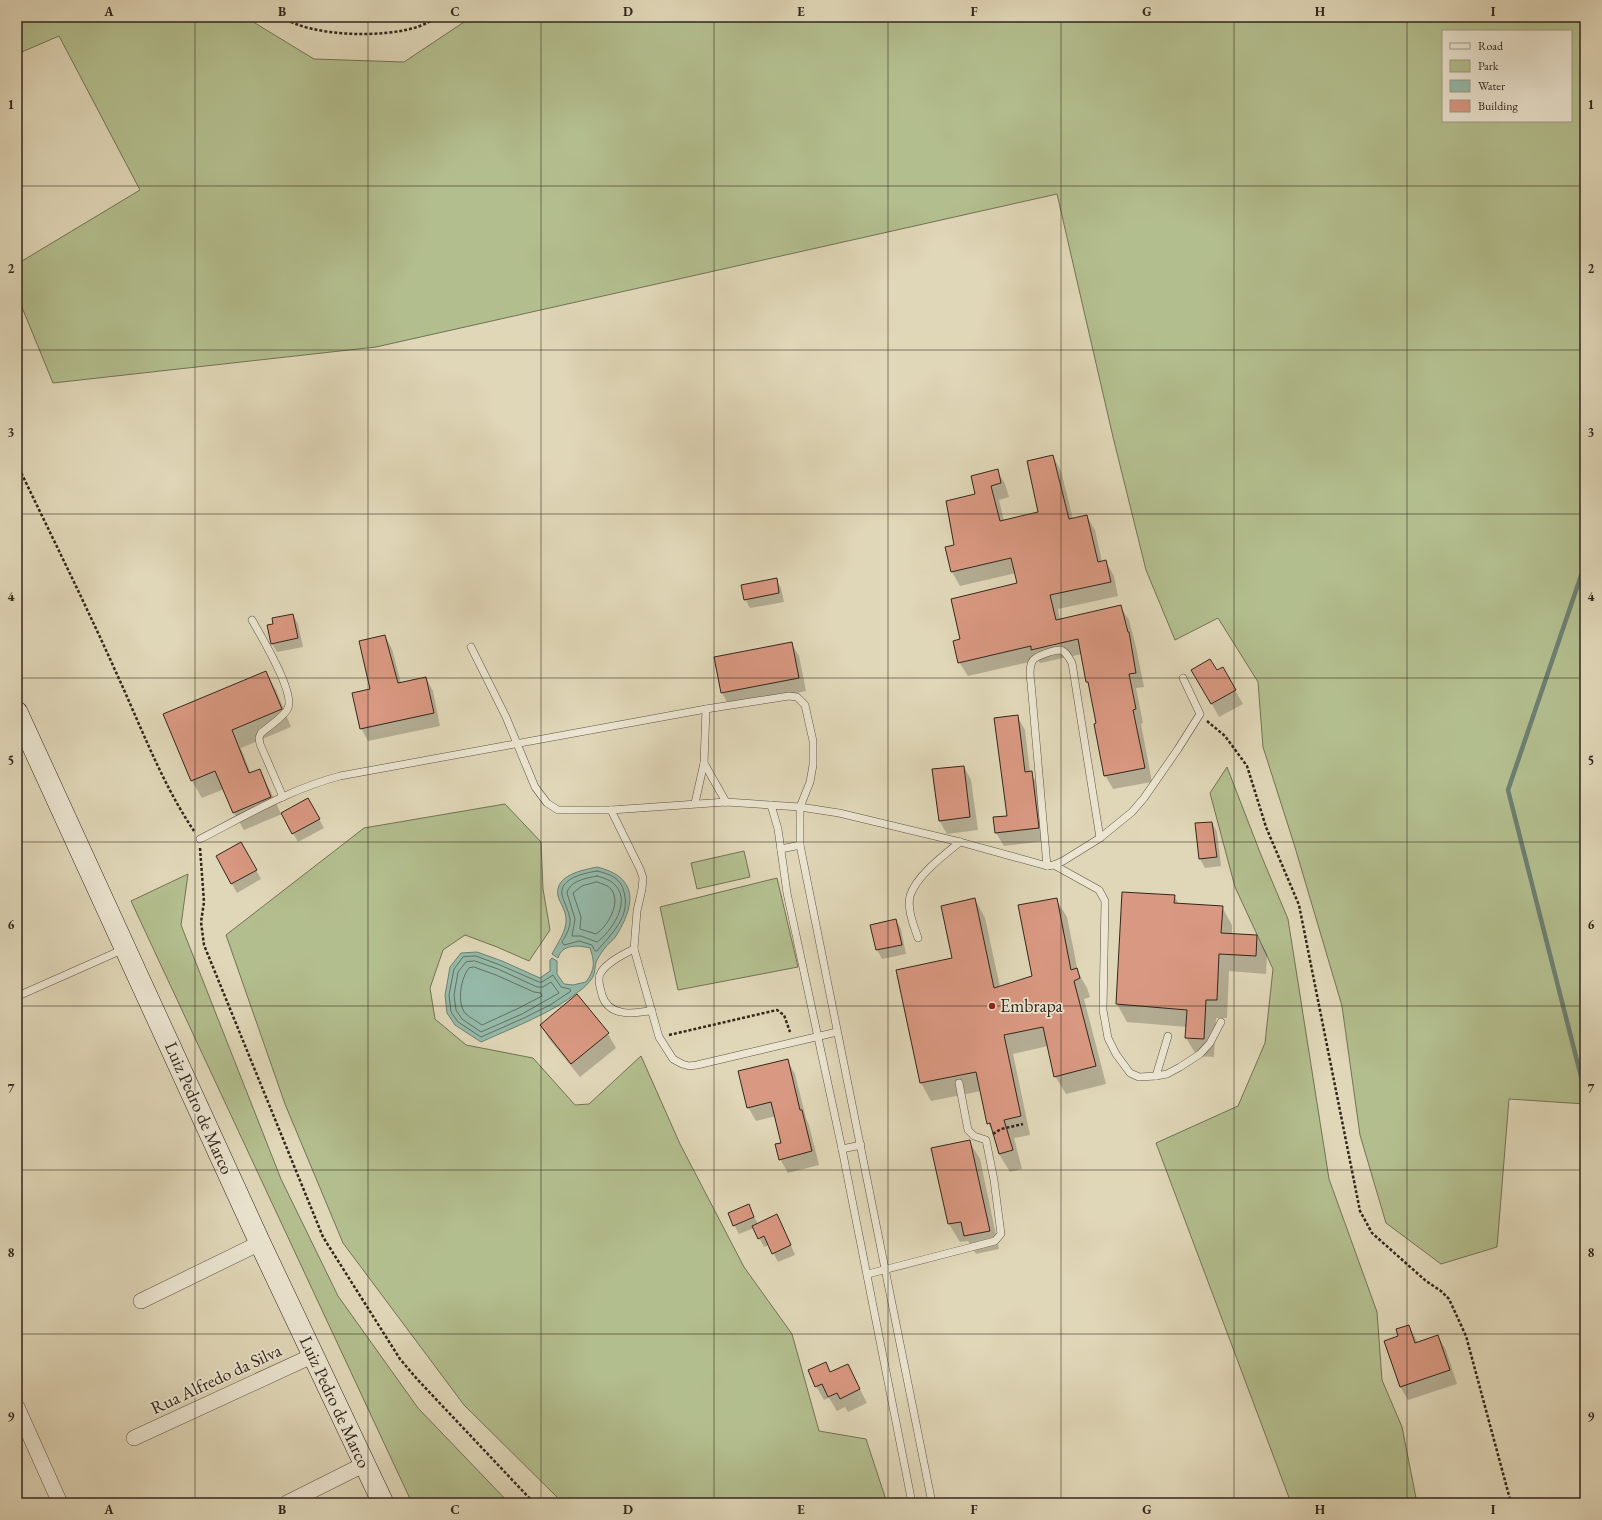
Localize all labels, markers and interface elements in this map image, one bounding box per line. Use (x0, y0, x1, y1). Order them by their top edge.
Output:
text: A (103, 3, 114, 20)
text: B (278, 3, 286, 20)
text: C (450, 3, 460, 20)
text: D (623, 3, 633, 20)
text: E (797, 3, 805, 20)
text: F (970, 3, 978, 20)
text: G (1142, 3, 1152, 20)
text: H (1315, 3, 1326, 20)
text: I (1491, 3, 1496, 20)
legend (1442, 30, 1572, 122)
text: Road (1478, 38, 1504, 54)
text: Park (1478, 58, 1499, 74)
text: Water (1478, 78, 1505, 94)
text: 1 (8, 96, 15, 113)
text: 1 (1588, 96, 1595, 113)
text: Building (1478, 98, 1519, 114)
text: 2 (8, 260, 15, 277)
text: 2 (1588, 260, 1595, 277)
text: 3 (8, 424, 15, 441)
text: 3 (1588, 424, 1595, 441)
text: 4 (8, 588, 15, 605)
text: 4 (1588, 588, 1595, 605)
text: 5 (8, 752, 14, 769)
text: 5 (1588, 752, 1594, 769)
text: 6 (8, 916, 15, 933)
text: 6 (1588, 916, 1595, 933)
place label: Embrapa (1000, 994, 1064, 1017)
marker: Embrapa (987, 1001, 997, 1011)
street label: Luiz Pedro de Marco (160, 1038, 239, 1178)
text: 7 (8, 1080, 15, 1097)
text: 7 (1588, 1080, 1595, 1097)
text: 8 (8, 1244, 15, 1261)
text: 8 (1588, 1244, 1595, 1261)
street label: Luiz Pedro de Marco (295, 1332, 376, 1472)
street label: Rua Alfredo da Silva (147, 1338, 286, 1419)
text: 9 (8, 1408, 15, 1425)
text: 9 (1588, 1408, 1595, 1425)
text: A (103, 1501, 114, 1518)
text: B (278, 1501, 286, 1518)
text: C (450, 1501, 460, 1518)
text: D (623, 1501, 633, 1518)
text: E (797, 1501, 805, 1518)
text: F (970, 1501, 978, 1518)
text: G (1142, 1501, 1152, 1518)
text: H (1315, 1501, 1326, 1518)
text: I (1491, 1501, 1496, 1518)

